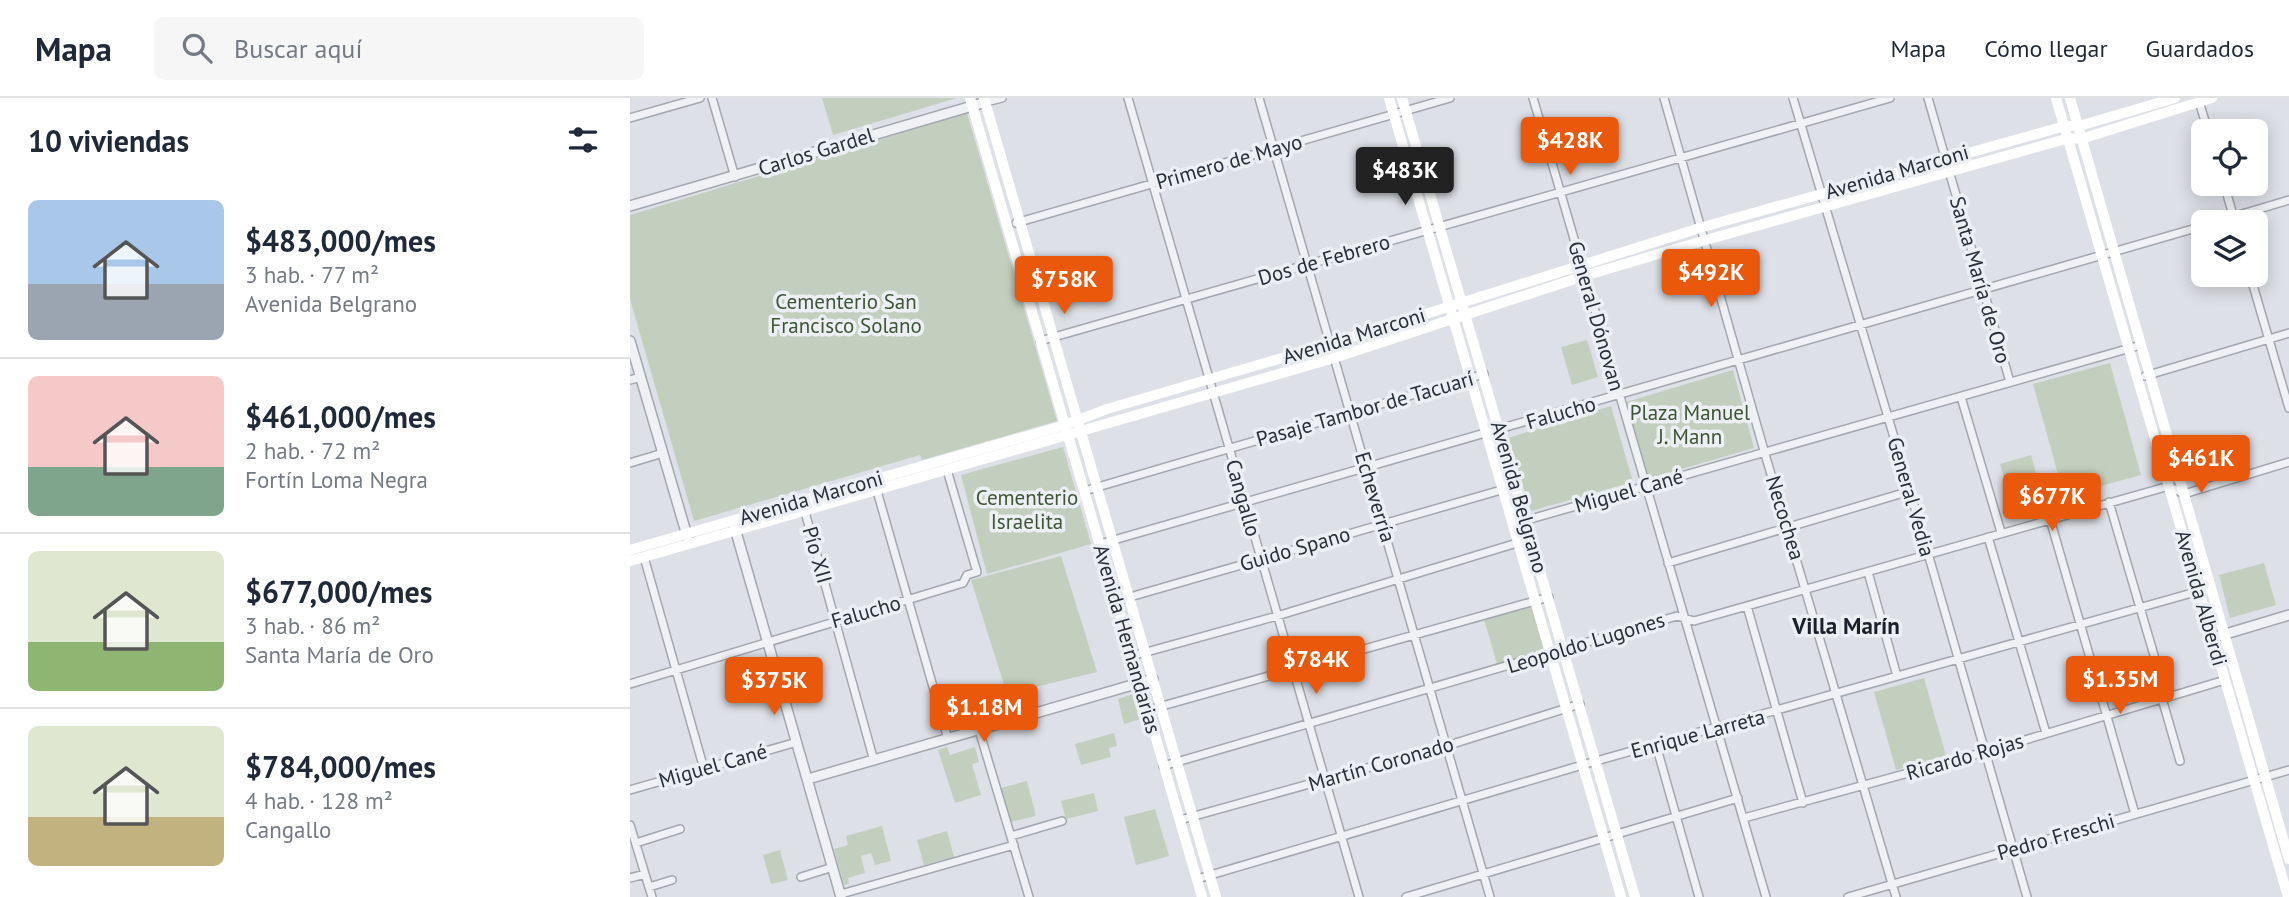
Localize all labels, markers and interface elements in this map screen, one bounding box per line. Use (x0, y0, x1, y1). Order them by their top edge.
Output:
search box (154, 17, 644, 80)
text: Mapa (35, 27, 112, 70)
icon: search (178, 29, 216, 67)
text: Buscar aquí (234, 32, 362, 65)
text: Mapa (1890, 33, 1946, 64)
text: Cómo llegar (1984, 33, 2108, 64)
text: Guardados (2146, 33, 2254, 64)
pin: $428K (1521, 118, 1619, 177)
map controls (2191, 119, 2268, 287)
button: locate (2191, 119, 2268, 196)
text: 10 viviendas (28, 121, 189, 160)
icon: filters (564, 121, 602, 159)
street label: Carlos Gardel (755, 121, 877, 182)
text: $428K (1537, 125, 1603, 154)
street label: Primero de Mayo (1153, 128, 1305, 195)
street label: Avenida Marconi (1822, 138, 1972, 205)
pin: $483K (1356, 148, 1454, 207)
text: $483K (1372, 155, 1438, 184)
street label: Santa María de Oro (1944, 193, 2017, 366)
button: layers (2191, 210, 2268, 287)
text: $483,000/mes (245, 221, 436, 260)
icon: home (84, 228, 168, 312)
street label: Dos de Febrero (1255, 228, 1393, 291)
street label: General Dónovan (1562, 238, 1631, 394)
pin: $492K (1662, 250, 1760, 309)
pin: $758K (1015, 256, 1113, 316)
text: $492K (1678, 257, 1744, 286)
text: 3 hab. · 77 m² (245, 260, 379, 289)
text: $758K (1031, 264, 1097, 293)
park label: Cementerio San Francisco Solano (770, 288, 922, 339)
text: Avenida Belgrano (245, 289, 417, 318)
street label: Avenida Marconi (1279, 301, 1429, 370)
street label: Pasaje Tambor de Tacuarí (1253, 364, 1477, 452)
street label: Falucho (1523, 390, 1599, 435)
text: $461,000/mes (245, 397, 436, 436)
park label: Plaza Manuel J. Mann (1630, 399, 1750, 450)
icon: home (84, 404, 168, 488)
street label: Avenida Belgrano (1485, 418, 1554, 576)
street label: General Vedia (1882, 434, 1941, 560)
text: 2 hab. · 72 m² (245, 436, 380, 465)
pin: $461K (2152, 436, 2250, 495)
text: $461K (2168, 443, 2234, 472)
street label: Echeverría (1349, 448, 1402, 545)
street label: Cangallo (1220, 456, 1267, 539)
street label: Miguel Cané (1572, 462, 1686, 519)
street label: Avenida Marconi (736, 464, 886, 531)
text: Fortín Loma Negra (245, 465, 428, 494)
street label: Necochea (1760, 472, 1811, 563)
pin: $677K (2003, 474, 2101, 533)
text: $677K (2019, 481, 2085, 510)
park label: Cementerio Israelita (976, 484, 1078, 535)
street label: Guido Spano (1237, 520, 1353, 577)
street label: Pío XII (796, 523, 838, 586)
street label: Avenida Alberdi (2169, 527, 2234, 669)
street label: Avenida Hernandarias (1088, 541, 1167, 737)
text: $677,000/mes (245, 572, 432, 611)
icon: home (84, 579, 168, 663)
street label: Falucho (828, 589, 904, 634)
street label: Leopoldo Lugones (1504, 606, 1668, 679)
text: 3 hab. · 86 m² (245, 611, 380, 640)
district label: Villa Marín (1791, 611, 1900, 640)
pin: $784K (1267, 636, 1365, 696)
text: Santa María de Oro (245, 640, 434, 669)
text: $784K (1283, 644, 1349, 673)
pin: $1.35M (2063, 656, 2177, 716)
pin: $375K (725, 658, 823, 717)
text: $1.35M (2082, 664, 2158, 693)
text: $375K (741, 665, 807, 694)
pin: $1.18M (927, 684, 1041, 744)
text: $1.18M (946, 692, 1022, 721)
street label: Enrique Larreta (1628, 703, 1768, 764)
street label: Ricardo Rojas (1903, 727, 2027, 786)
street label: Martín Coronado (1305, 730, 1457, 797)
street label: Miguel Cané (656, 737, 770, 794)
text: $784,000/mes (245, 747, 436, 786)
icon: home (84, 754, 168, 838)
text: 4 hab. · 128 m² (245, 786, 393, 815)
street label: Pedro Freschi (1994, 807, 2118, 866)
text: Cangallo (245, 815, 331, 844)

